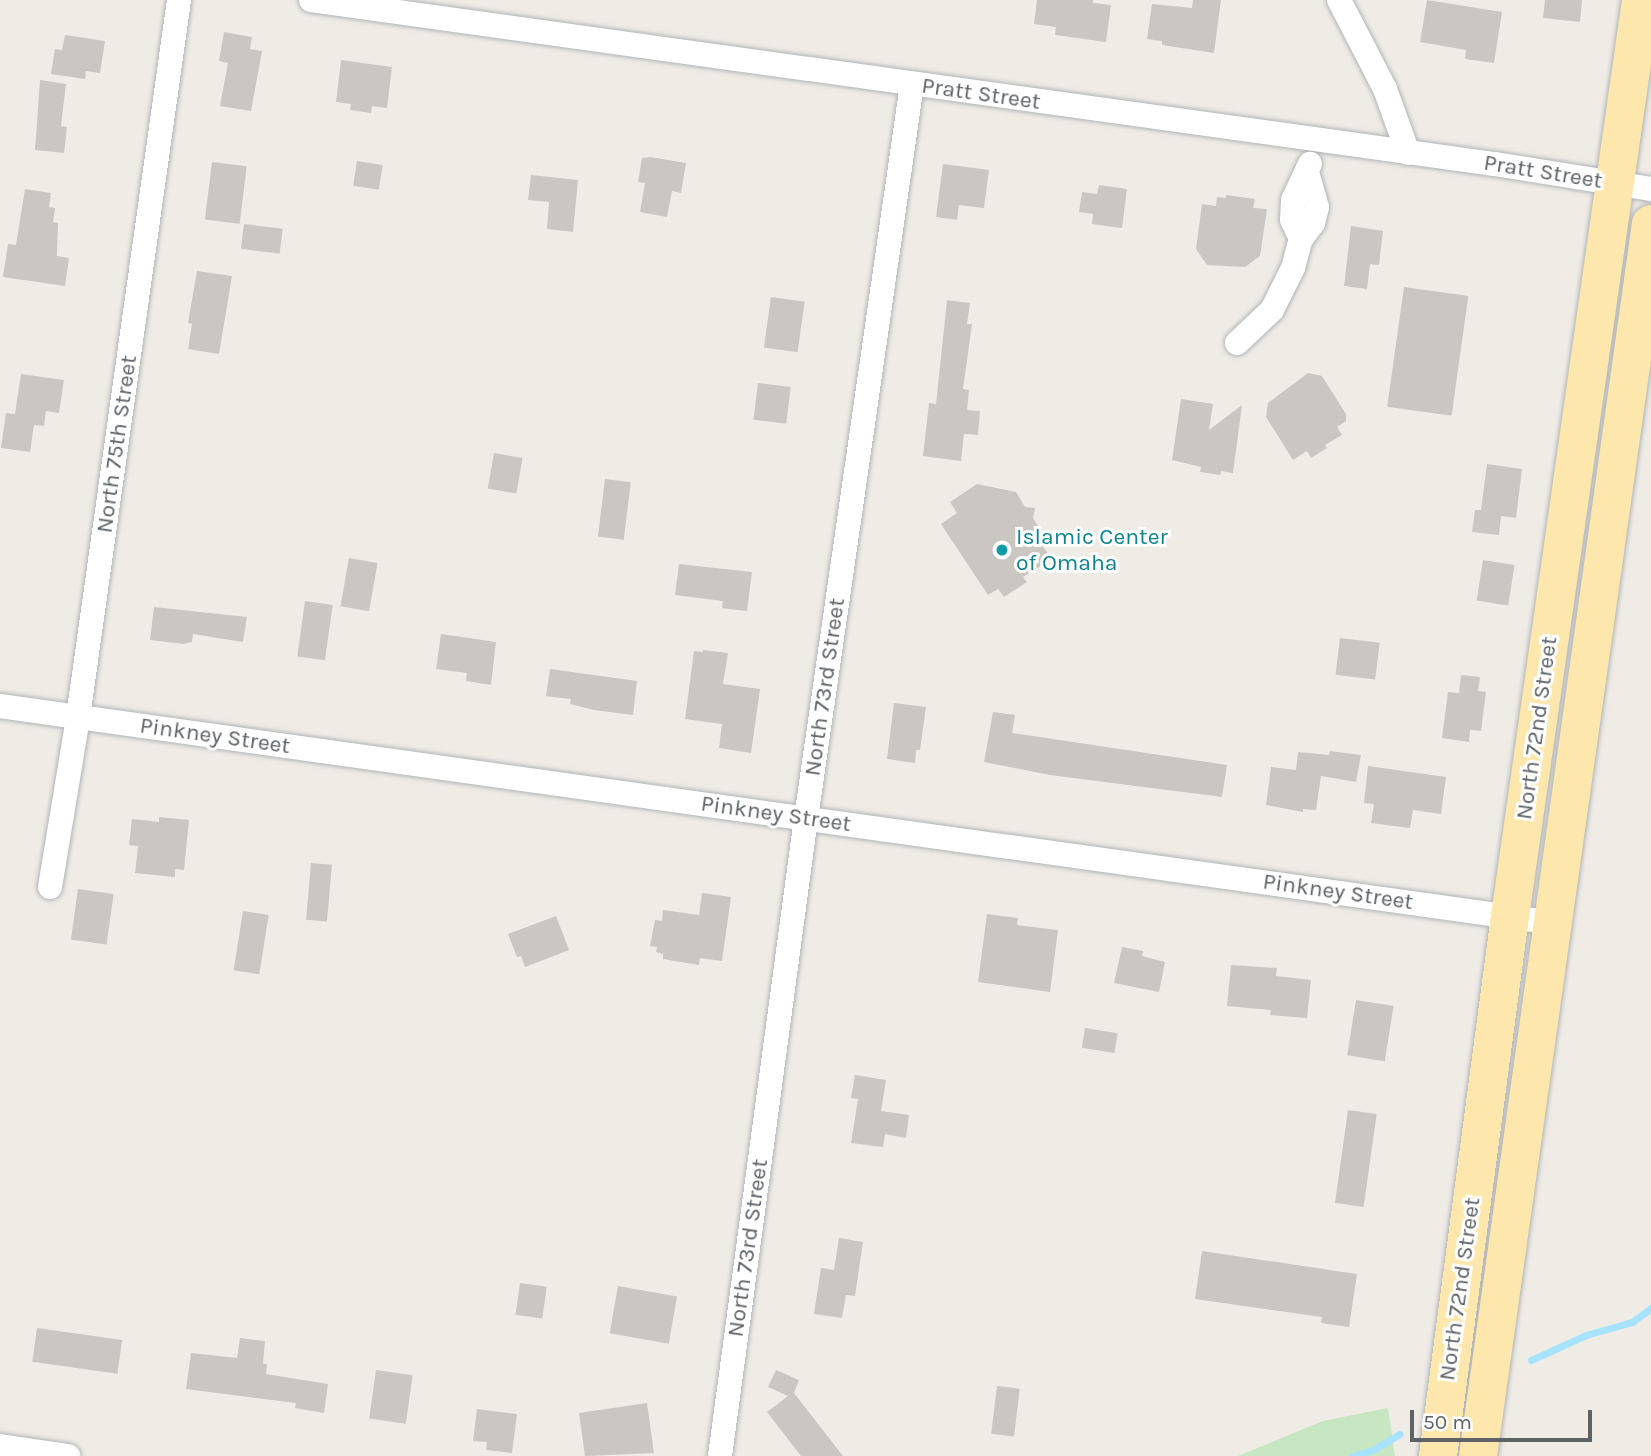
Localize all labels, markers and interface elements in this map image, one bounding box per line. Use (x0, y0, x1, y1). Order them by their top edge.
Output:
street label: Pratt Street (920, 72, 1042, 116)
street label: Pratt Street (1482, 149, 1604, 195)
street label: North 75th Street (91, 353, 143, 535)
place label: Islamic Center of Omaha (1016, 523, 1168, 577)
marker: Islamic Center of Omaha (994, 542, 1010, 558)
street label: North 73rd Street (799, 596, 851, 778)
street label: North 72nd Street (1510, 635, 1564, 821)
street label: Pinkney Street (138, 712, 292, 760)
street label: Pinkney Street (699, 790, 853, 838)
street label: Pinkney Street (1261, 868, 1415, 916)
street label: North 73rd Street (722, 1157, 774, 1339)
street label: North 72nd Street (1433, 1196, 1487, 1382)
scale bar (1413, 1396, 1595, 1440)
text: 50 m (1423, 1410, 1472, 1434)

